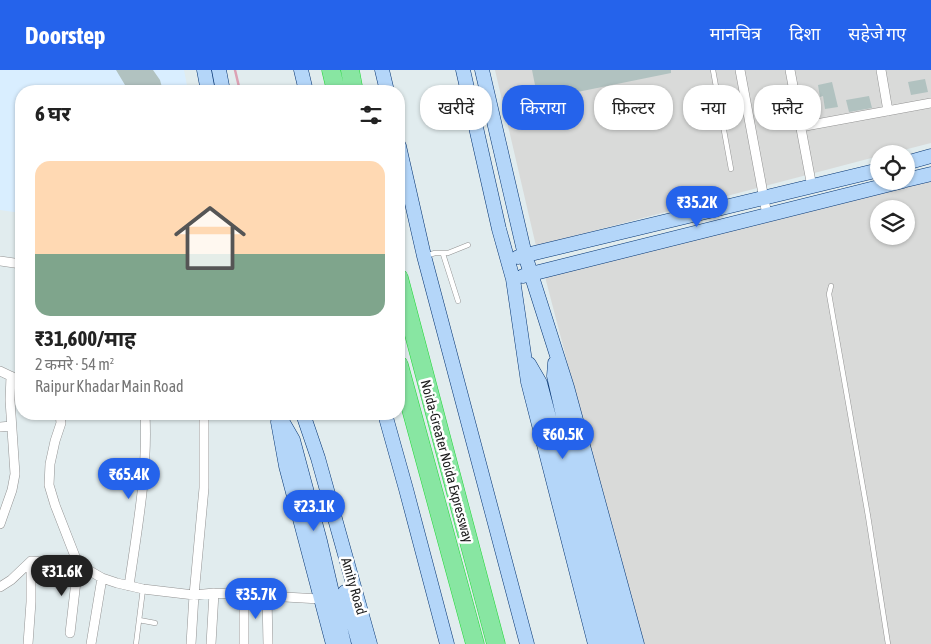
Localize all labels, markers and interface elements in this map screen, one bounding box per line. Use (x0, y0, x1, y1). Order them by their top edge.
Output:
text: Doorstep (25, 22, 106, 49)
text: मानचित्र (710, 23, 761, 44)
text: दिशा (789, 23, 820, 44)
text: सहेजे गए (848, 23, 906, 44)
chip: खरीदें (420, 85, 492, 130)
chip: किराया (502, 85, 584, 130)
chip: फ़िल्टर (594, 85, 673, 130)
chip: नया (683, 85, 744, 130)
chip: फ़्लैट (754, 85, 821, 130)
text: 6 घर (35, 101, 71, 125)
icon: filters (357, 101, 385, 129)
map controls (870, 145, 915, 245)
button: locate (870, 145, 915, 190)
pin: ₹35.2K (656, 186, 738, 228)
icon: home (165, 193, 255, 283)
text: ₹35.2K (677, 193, 717, 211)
button: layers (870, 200, 915, 245)
text: ₹31,600/माह (35, 326, 136, 350)
text: 2 कमरे · 54 m² (35, 355, 114, 373)
text: Raipur Khadar Main Road (35, 377, 184, 395)
street label: Noida-Greater Noida Expressway (418, 378, 476, 544)
pin: ₹60.5K (522, 418, 604, 460)
text: ₹60.5K (543, 425, 583, 443)
pin: ₹65.4K (88, 458, 170, 500)
text: ₹65.4K (109, 465, 149, 483)
pin: ₹23.1K (273, 490, 355, 532)
text: ₹23.1K (294, 497, 334, 515)
pin: ₹31.6K (21, 554, 103, 597)
street label: Amity Road (338, 556, 370, 616)
text: ₹31.6K (42, 562, 82, 580)
pin: ₹35.7K (215, 578, 297, 620)
text: ₹35.7K (236, 585, 276, 603)

